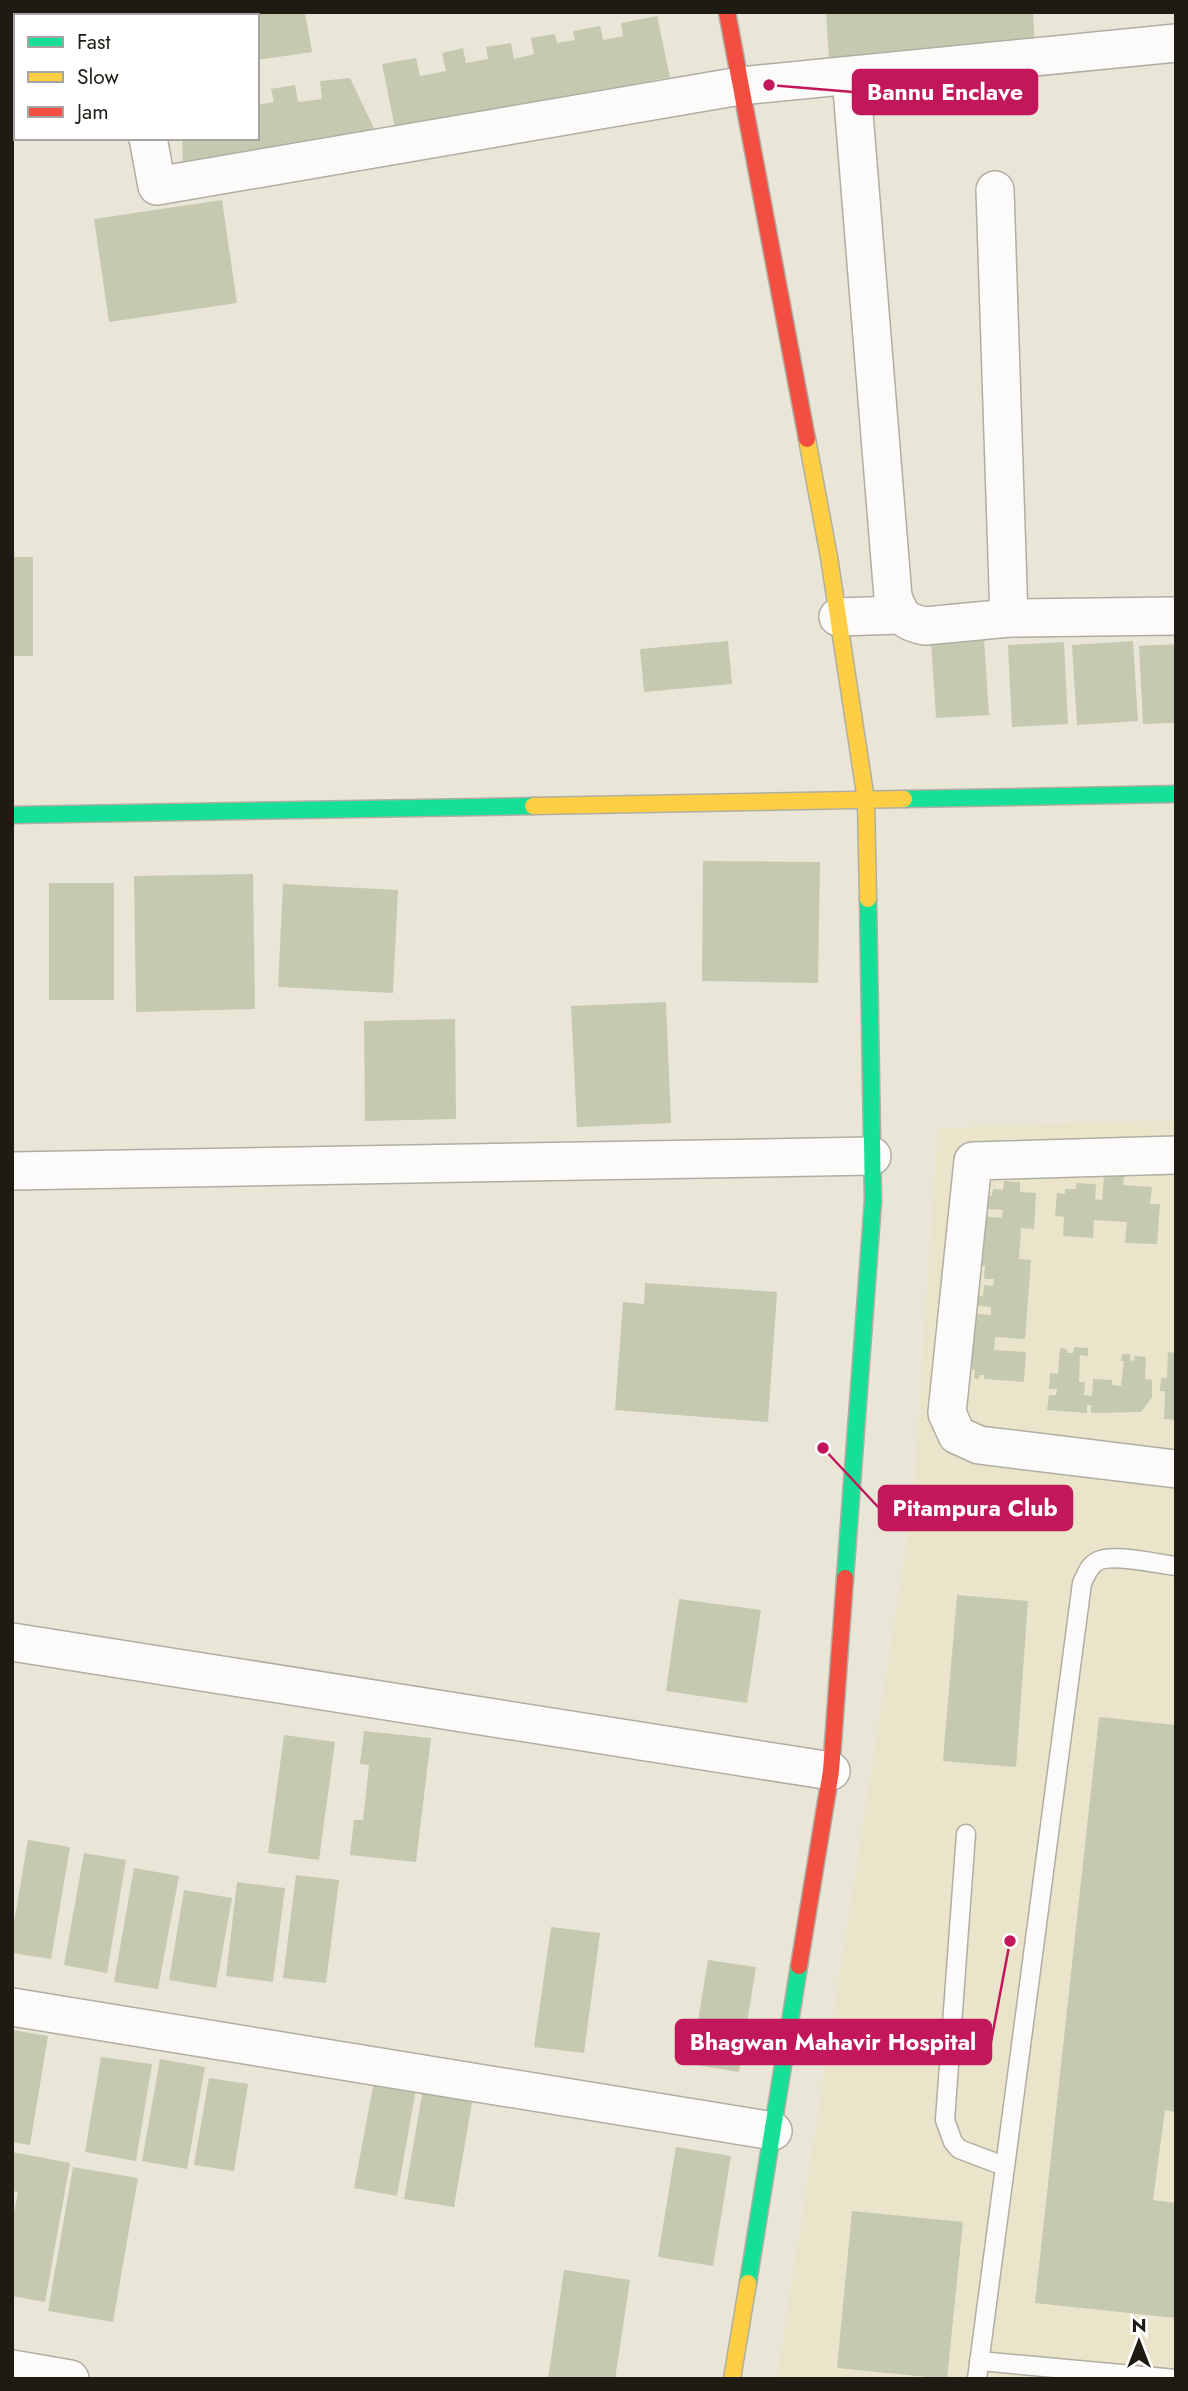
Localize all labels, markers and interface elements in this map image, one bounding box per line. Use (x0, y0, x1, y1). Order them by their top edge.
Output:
legend (14, 14, 259, 140)
text: Fast (77, 27, 110, 57)
text: Slow (77, 62, 119, 92)
callout: Bannu Enclave (853, 70, 1037, 114)
text: Bannu Enclave (867, 75, 1023, 109)
text: Jam (74, 97, 109, 127)
callout: Pitampura Club (879, 1486, 1072, 1530)
text: Pitampura Club (892, 1491, 1058, 1525)
callout: Bhagwan Mahavir Hospital (676, 2020, 991, 2064)
text: Bhagwan Mahavir Hospital (690, 2025, 976, 2059)
north arrow (1104, 2307, 1174, 2377)
text: N (1131, 2312, 1147, 2339)

